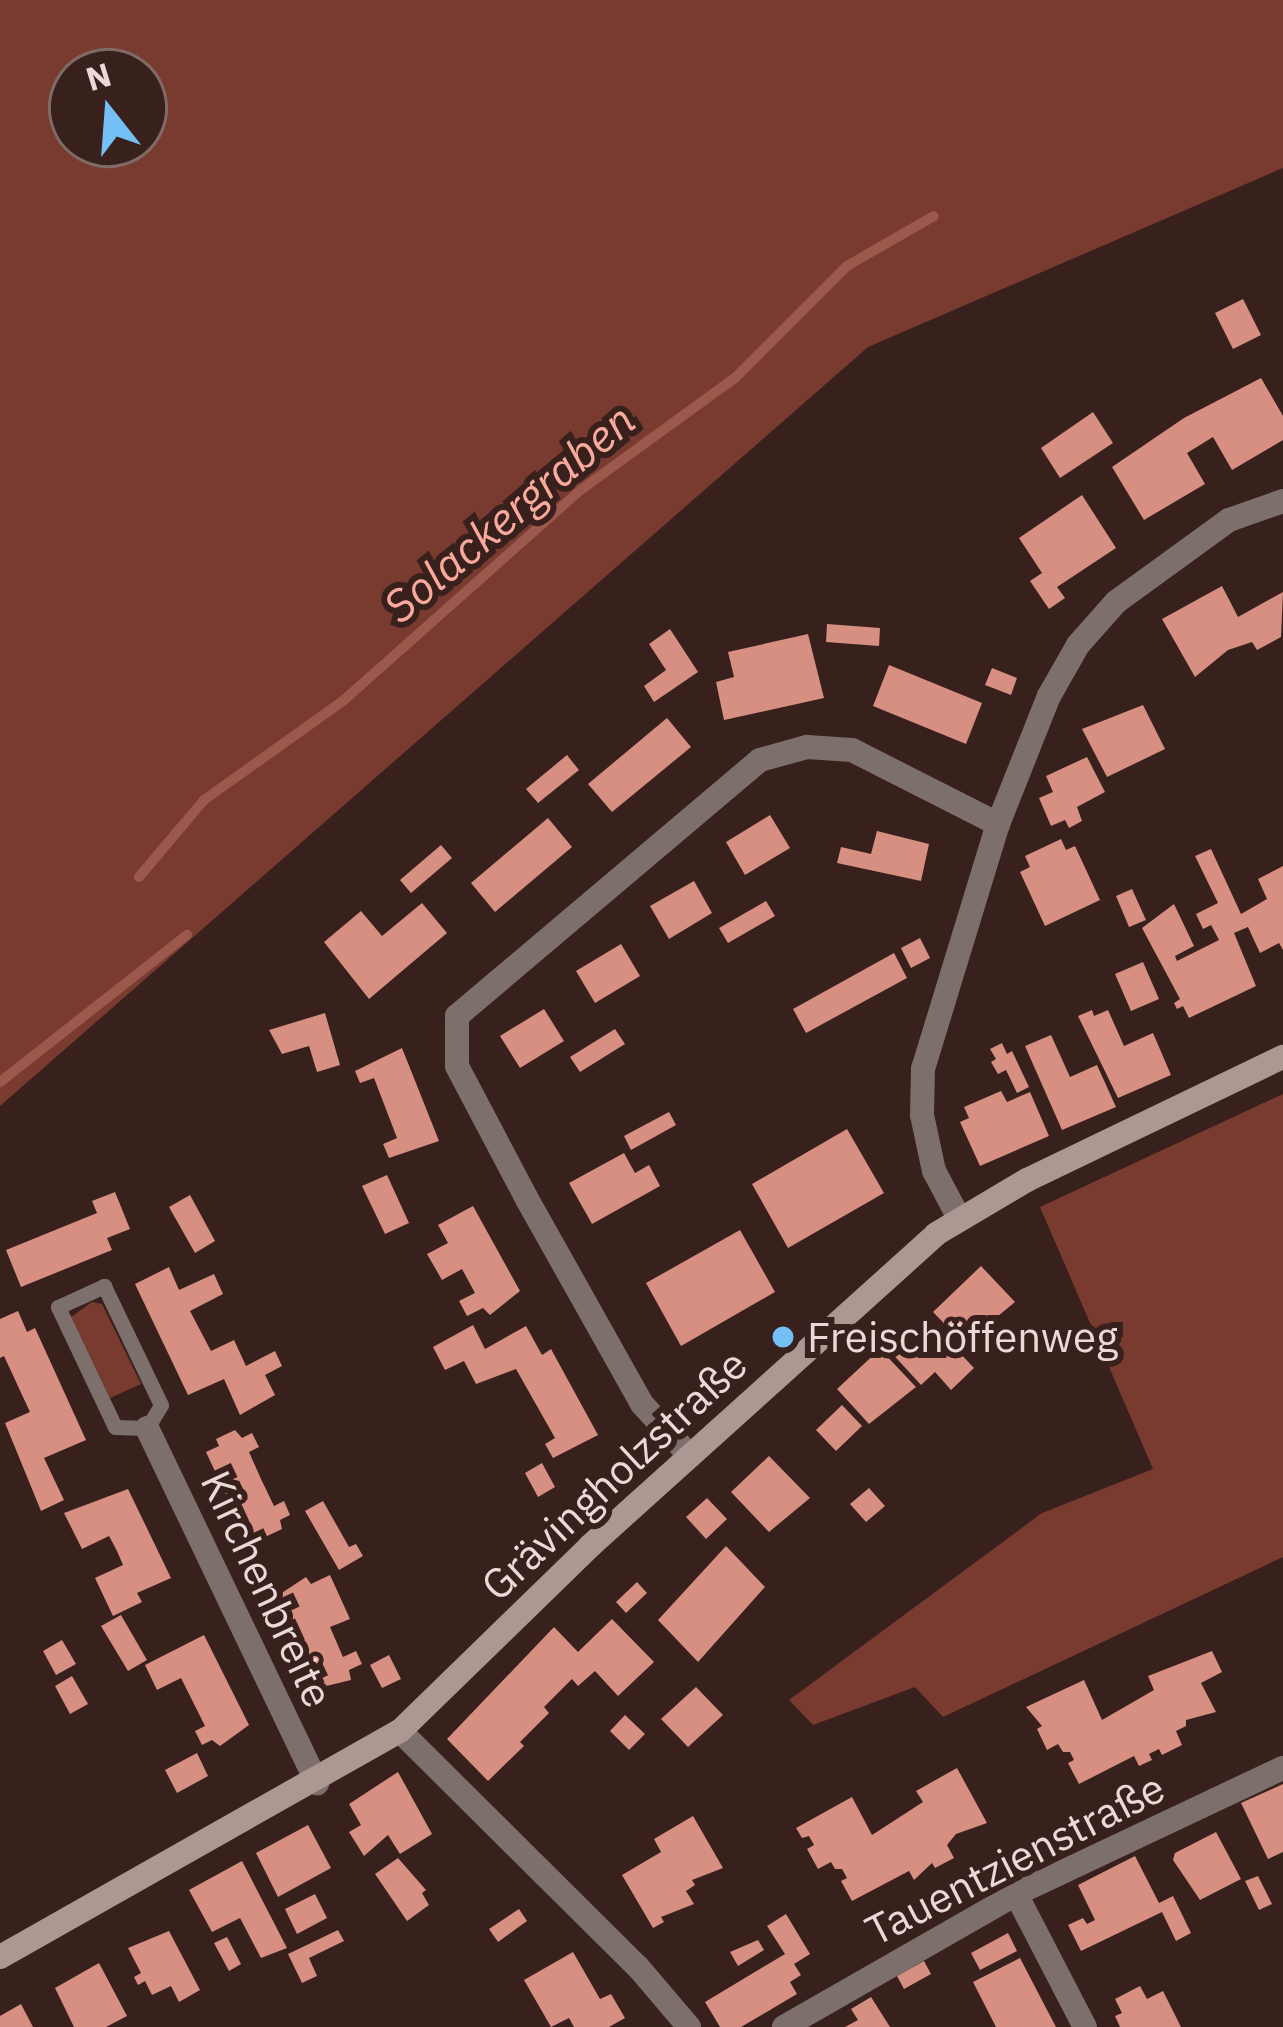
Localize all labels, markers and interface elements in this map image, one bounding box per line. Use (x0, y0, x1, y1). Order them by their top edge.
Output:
north arrow (48, 48, 168, 168)
text: N (80, 52, 116, 100)
water label: Solackergraben (373, 392, 645, 634)
place label: Freischöffenweg (807, 1312, 1118, 1362)
marker: Freischöffenweg (770, 1324, 796, 1350)
street label: Grävingholzstraße (471, 1339, 757, 1611)
street label: Kirchenbreite (190, 1463, 344, 1715)
street label: Tauentzienstraße (857, 1762, 1173, 1956)

